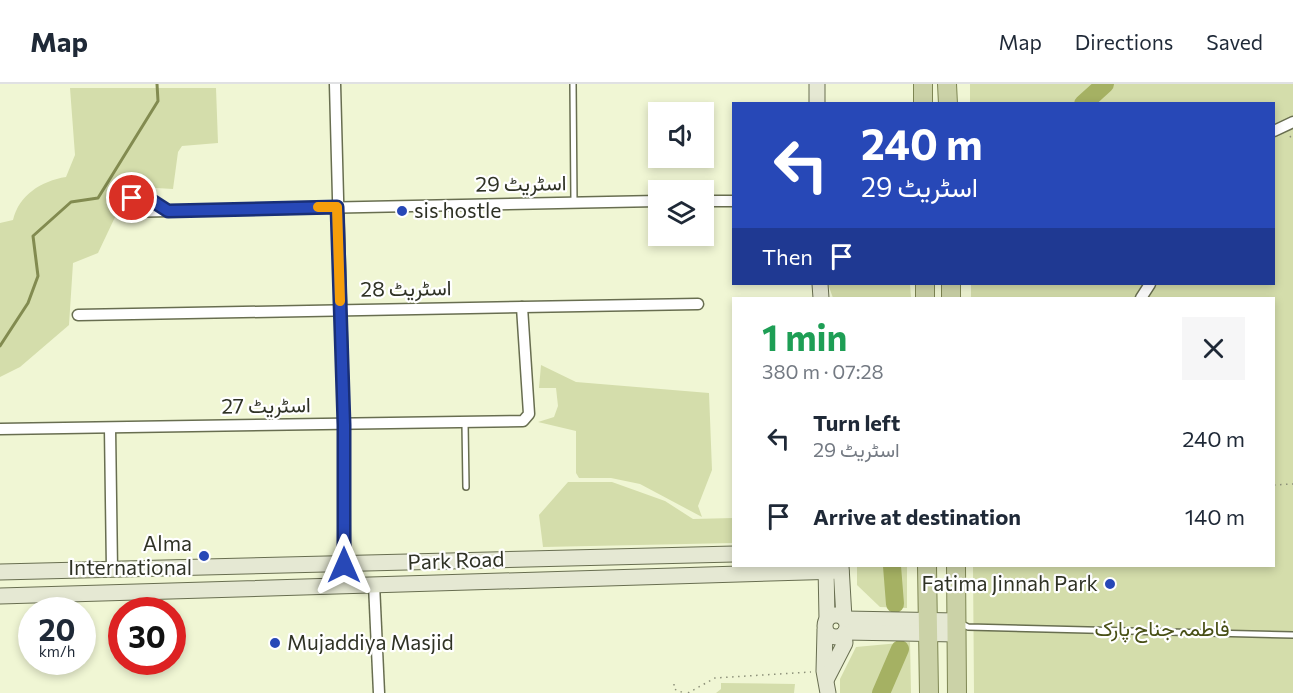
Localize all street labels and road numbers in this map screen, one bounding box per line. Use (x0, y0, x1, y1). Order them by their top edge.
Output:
street label: اسٹریٹ 29 (475, 169, 567, 198)
street label: اسٹریٹ 28 (360, 274, 452, 303)
street label: اسٹریٹ 27 (221, 391, 311, 420)
street label: Park Road (407, 545, 505, 574)

